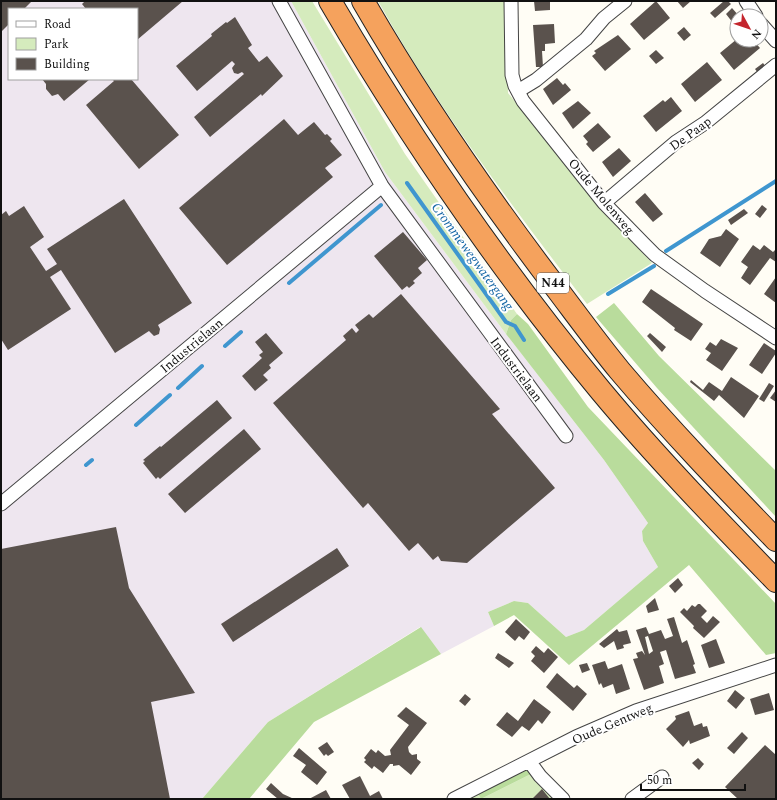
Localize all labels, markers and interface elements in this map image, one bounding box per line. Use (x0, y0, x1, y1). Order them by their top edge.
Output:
legend (8, 8, 138, 80)
north arrow (729, 8, 769, 48)
text: Road (44, 15, 71, 34)
text: N (747, 25, 766, 43)
text: Park (44, 35, 69, 54)
text: Building (44, 55, 90, 74)
street label: De Paap (665, 112, 716, 156)
street label: Oude Molenweg (563, 154, 639, 239)
water label: Crommewegwatergang (426, 198, 519, 315)
road number: N44 (537, 273, 569, 293)
street label: Industrielaan (156, 313, 228, 378)
street label: Industrielaan (485, 333, 548, 407)
street label: Oude Gentweg (569, 698, 656, 750)
scale bar (641, 766, 745, 792)
text: 50 m (647, 771, 672, 790)

